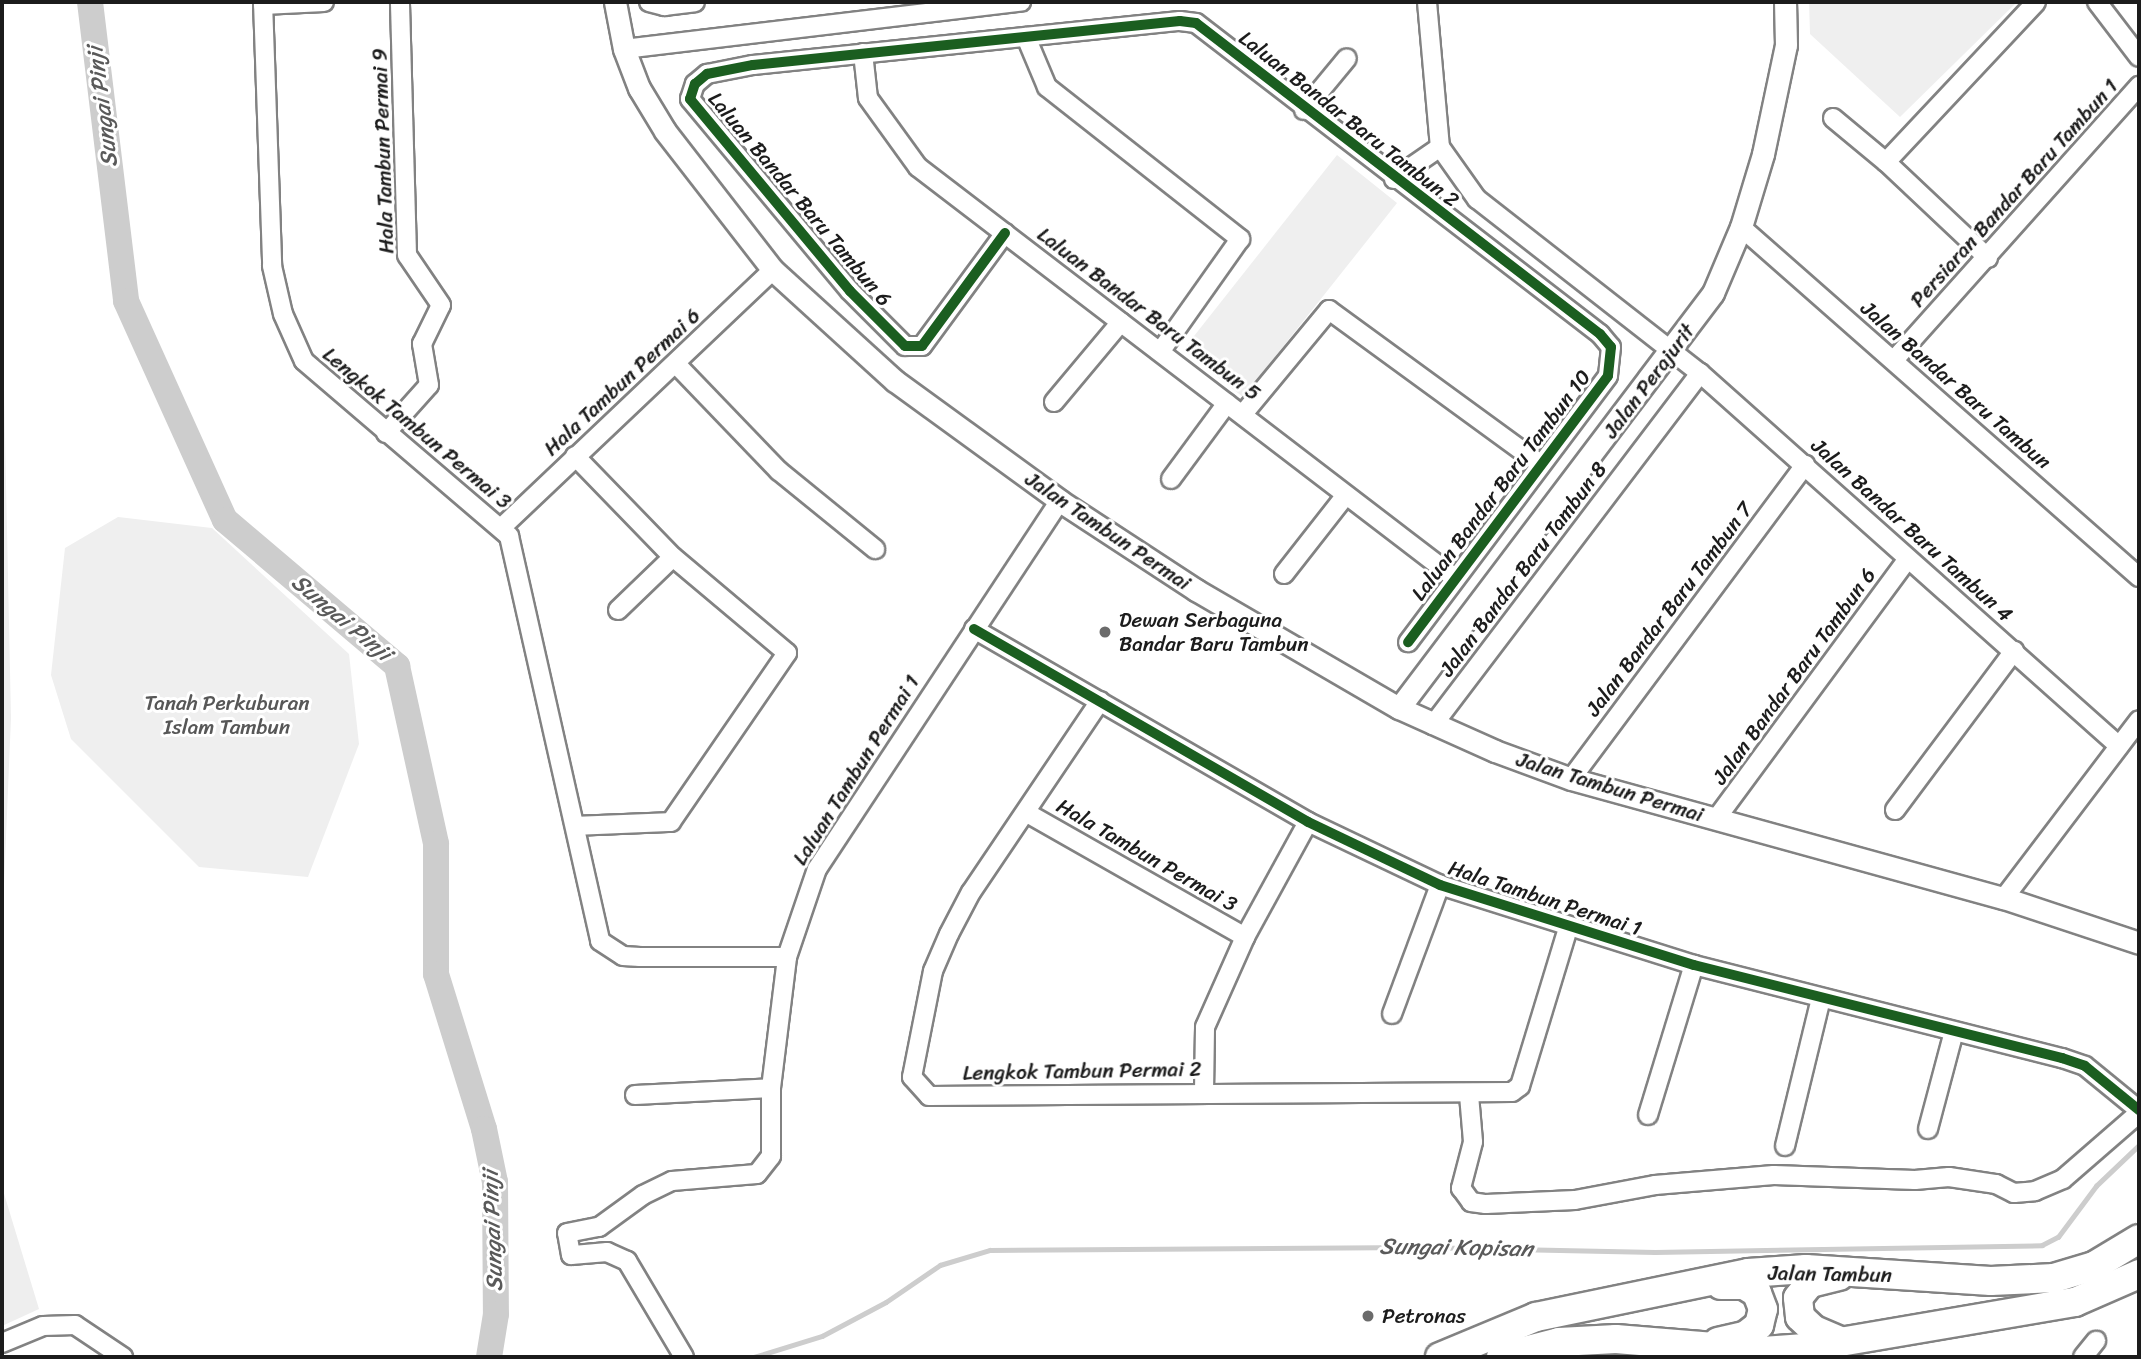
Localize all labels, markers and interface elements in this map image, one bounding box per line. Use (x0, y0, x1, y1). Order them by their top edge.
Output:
street label: Laluan Bandar Baru Tambun 2 (1234, 25, 1464, 213)
water label: Sungai Pinji (82, 45, 124, 169)
street label: Hala Tambun Permai 9 (367, 48, 399, 254)
street label: Persiaran Bandar Baru Tambun 1 (1905, 74, 2123, 312)
street label: Laluan Bandar Baru Tambun 6 (703, 87, 897, 311)
street label: Laluan Bandar Baru Tambun 5 (1032, 222, 1266, 406)
street label: Jalan Bandar Baru Tambun (1856, 295, 2056, 475)
street label: Hala Tambun Permai 6 (538, 303, 706, 461)
street label: Jalan Perajurit (1597, 318, 1701, 444)
street label: Lengkok Tambun Permai 3 (318, 342, 516, 514)
street label: Laluan Bandar Baru Tambun 10 (1406, 364, 1596, 606)
street label: Jalan Bandar Baru Tambun 4 (1806, 433, 2018, 627)
street label: Jalan Bandar Baru Tambun 8 (1434, 457, 1612, 681)
street label: Jalan Tambun Permai (1020, 466, 1196, 596)
street label: Jalan Bandar Baru Tambun 7 (1580, 497, 1758, 721)
street label: Jalan Bandar Baru Tambun 6 (1707, 563, 1881, 789)
water label: Sungai Pinji (286, 568, 396, 668)
place label: Dewan Serbaguna Bandar Baru Tambun (1119, 607, 1309, 657)
marker: Dewan Serbaguna Bandar Baru Tambun (1097, 624, 1113, 640)
street label: Laluan Tambun Permai 1 (787, 670, 925, 870)
park label: Tanah Perkuburan Islam Tambun (144, 690, 310, 740)
street label: Jalan Tambun Permai (1514, 747, 1706, 827)
street label: Hala Tambun Permai 3 (1052, 793, 1242, 917)
street label: Hala Tambun Permai 1 (1445, 855, 1645, 941)
street label: Lengkok Tambun Permai 2 (962, 1056, 1202, 1086)
water label: Sungai Pinji (477, 1170, 509, 1292)
water label: Sungai Kopisan (1379, 1233, 1533, 1263)
street label: Jalan Tambun (1768, 1260, 1892, 1288)
place label: Petronas (1382, 1303, 1466, 1329)
marker: Petronas (1360, 1308, 1376, 1324)

